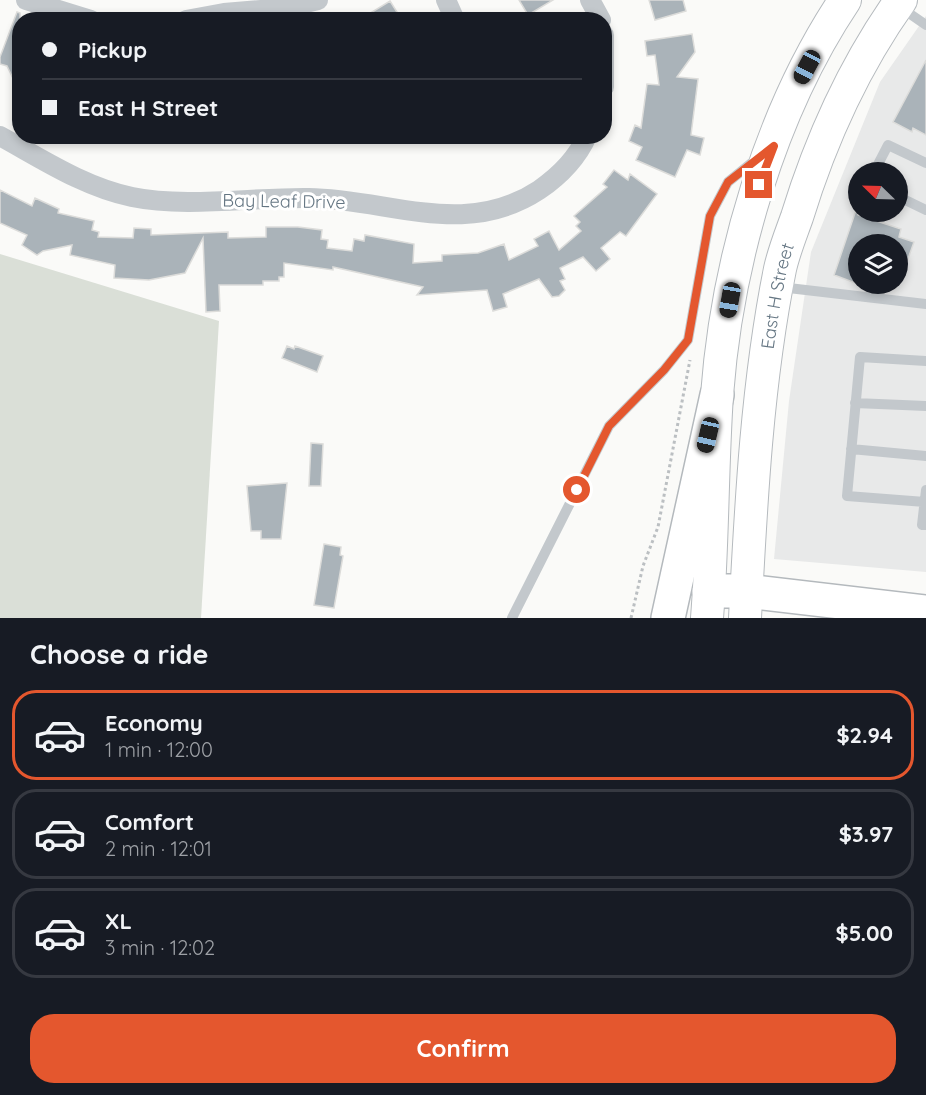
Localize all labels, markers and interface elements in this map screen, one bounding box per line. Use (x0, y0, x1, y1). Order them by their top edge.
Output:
text: Pickup (78, 36, 147, 64)
car (791, 47, 823, 87)
text: East H Street (78, 94, 218, 122)
north arrow (848, 162, 908, 222)
map controls (848, 162, 908, 294)
route end (745, 171, 772, 198)
street label: Bay Leaf Drive (222, 188, 346, 214)
button: layers (848, 234, 908, 294)
street label: East H Street (755, 240, 798, 350)
car (718, 281, 742, 319)
car (695, 415, 721, 455)
route start (563, 476, 590, 503)
text: Choose a ride (30, 637, 208, 671)
icon: car (33, 708, 87, 762)
text: Economy (105, 709, 203, 737)
text: $2.94 (836, 721, 893, 749)
text: 1 min · 12:00 (105, 737, 213, 762)
icon: car (33, 807, 87, 861)
text: Comfort (105, 808, 194, 836)
text: $3.97 (839, 820, 893, 848)
text: 2 min · 12:01 (105, 836, 212, 861)
icon: car (33, 906, 87, 960)
text: XL (105, 907, 132, 935)
text: $5.00 (836, 919, 893, 947)
text: 3 min · 12:02 (105, 935, 215, 960)
button: Confirm (30, 1014, 896, 1083)

